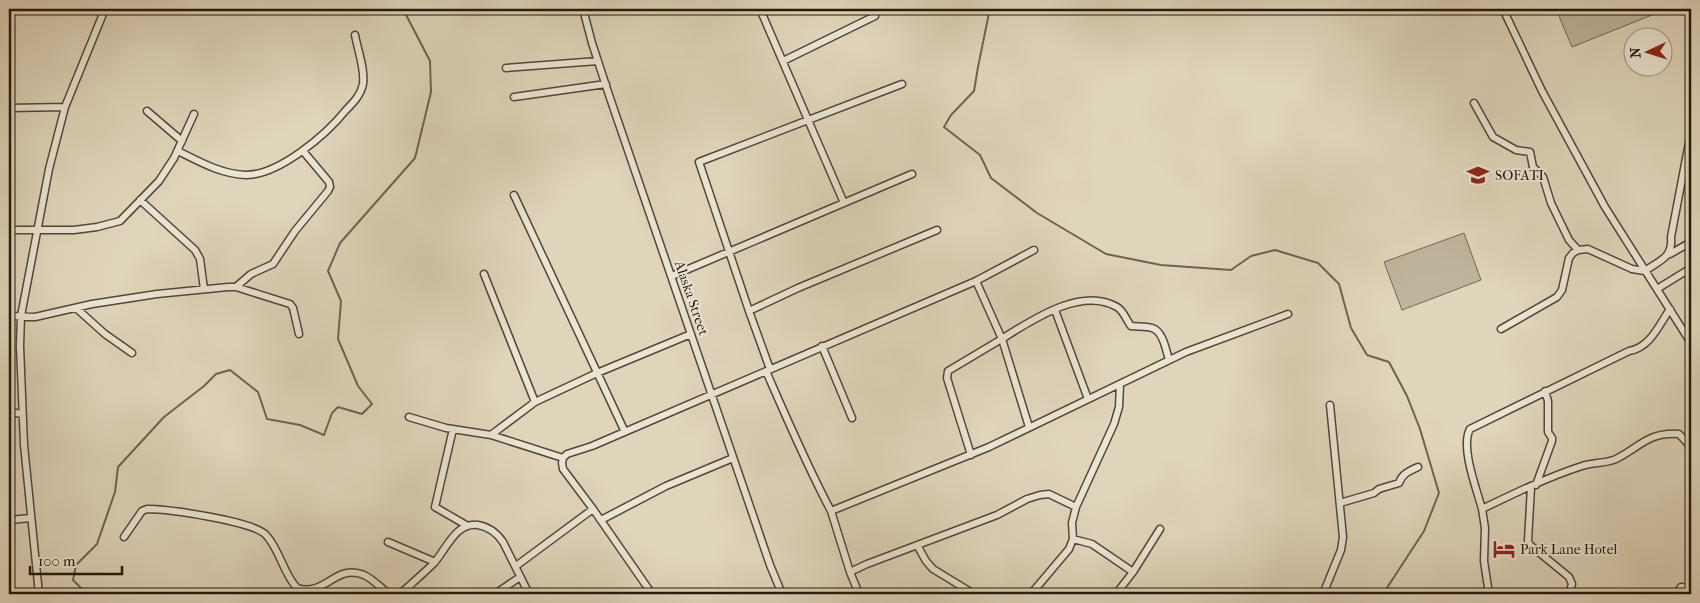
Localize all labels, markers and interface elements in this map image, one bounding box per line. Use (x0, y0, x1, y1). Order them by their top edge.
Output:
north arrow (1622, 28, 1672, 78)
text: N (1627, 47, 1644, 59)
school or university icon: SOFATI (1465, 162, 1491, 188)
place label: SOFATI (1495, 167, 1545, 184)
street label: Alaska Street (670, 257, 712, 338)
hotel icon: Park Lane Hotel (1491, 536, 1517, 562)
place label: Park Lane Hotel (1520, 541, 1618, 558)
scale bar (30, 543, 122, 575)
text: 100 m (38, 552, 76, 570)

